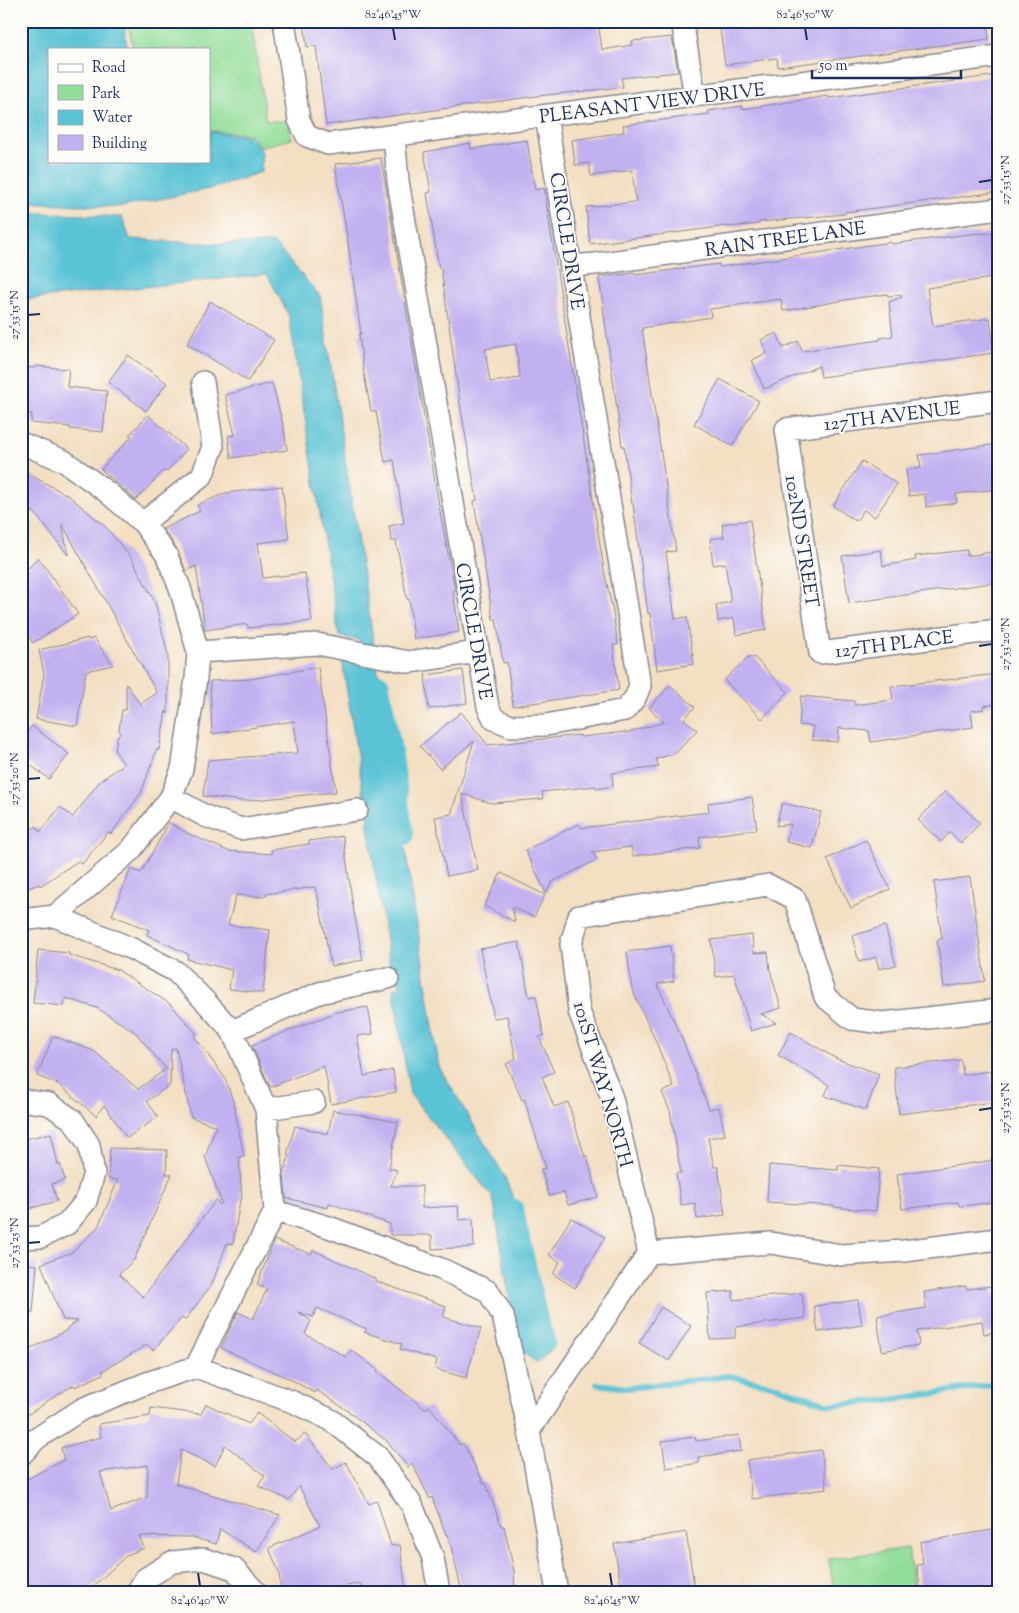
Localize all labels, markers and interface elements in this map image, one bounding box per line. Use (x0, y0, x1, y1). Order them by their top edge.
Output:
text: 82°46'45"W (365, 6, 422, 24)
text: 82°46'50"W (776, 6, 834, 24)
legend (48, 48, 210, 162)
scale bar (812, 48, 960, 80)
text: 50 m (818, 56, 848, 77)
text: Road (92, 58, 126, 79)
street label: PLEASANT VIEW DRIVE (538, 77, 767, 132)
text: Park (92, 84, 121, 105)
text: Water (92, 108, 133, 129)
text: Building (92, 134, 147, 155)
text: 27°53'15"N (997, 155, 1015, 205)
street label: CIRCLE DRIVE (541, 171, 590, 313)
street label: RAIN TREE LANE (703, 216, 868, 265)
text: 27°53'15"N (6, 290, 24, 340)
street label: 127TH AVENUE (823, 396, 963, 439)
street label: 102ND STREET (777, 473, 824, 610)
street label: CIRCLE DRIVE (447, 561, 498, 703)
text: 27°53'20"N (997, 617, 1015, 670)
street label: 127TH PLACE (834, 625, 956, 666)
text: 27°53'20"N (6, 752, 24, 805)
street label: 101ST WAY NORTH (565, 998, 638, 1171)
text: 27°53'25"N (997, 1082, 1015, 1134)
text: 27°53'25"N (6, 1217, 24, 1269)
text: 82°46'40"W (171, 1592, 230, 1610)
text: 82°46'45"W (584, 1592, 641, 1610)

